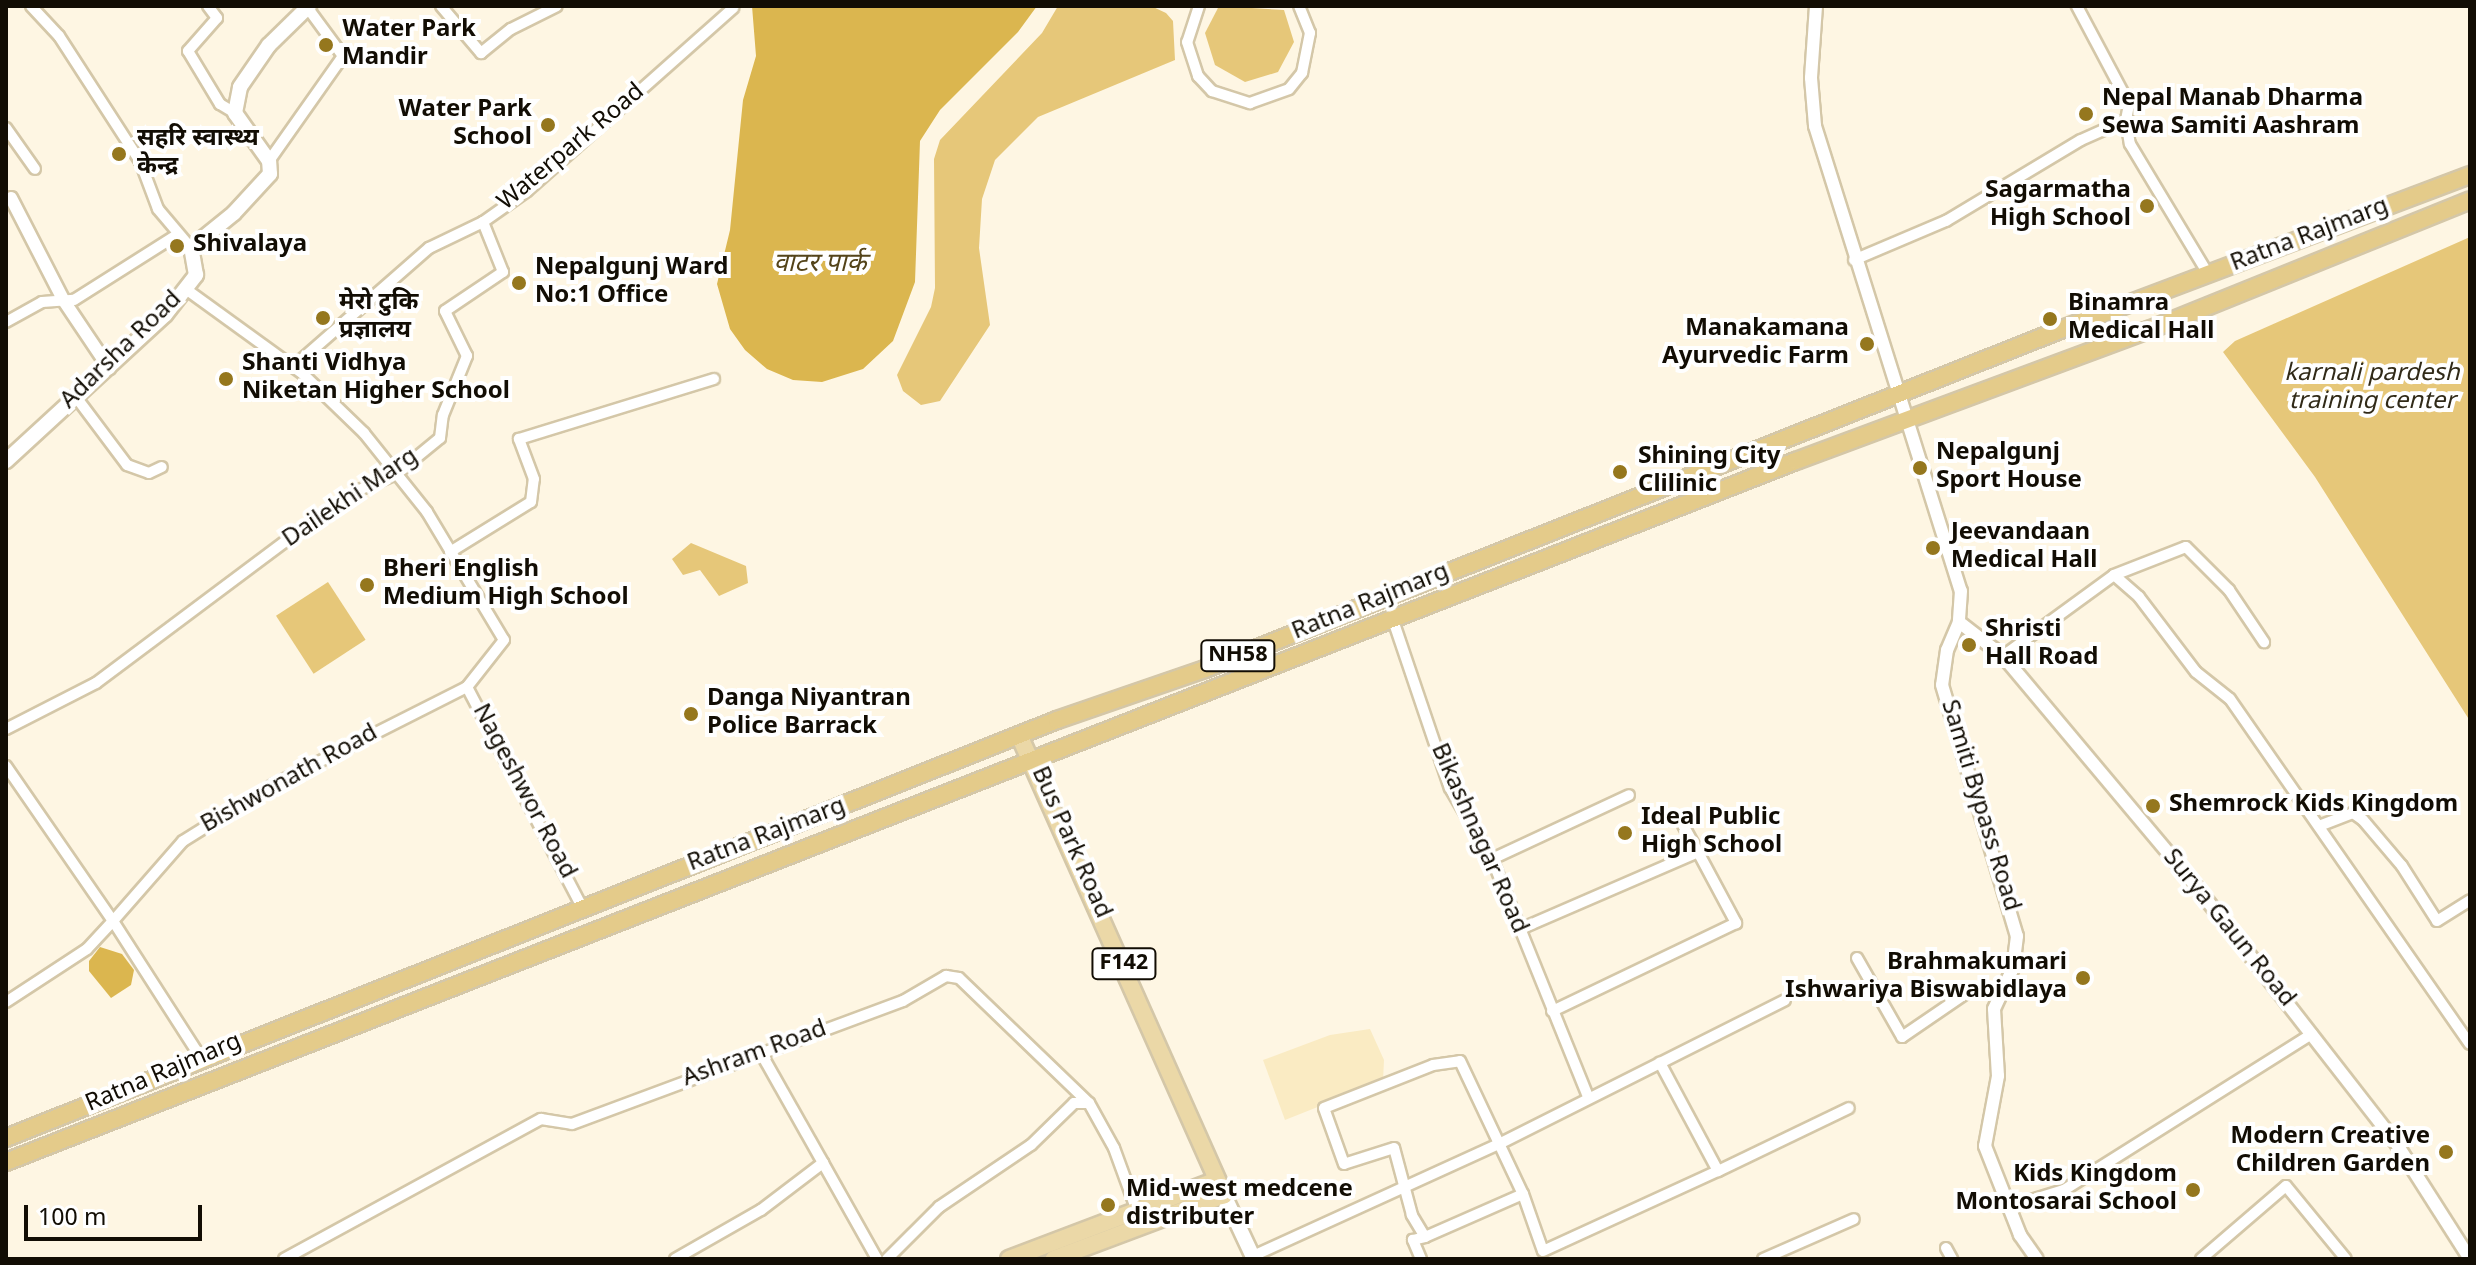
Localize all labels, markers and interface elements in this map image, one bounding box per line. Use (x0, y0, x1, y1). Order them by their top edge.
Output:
place label: Water Park Mandir (342, 17, 476, 73)
marker: Water Park Mandir (317, 36, 335, 54)
street label: Waterpark Road (493, 78, 651, 218)
place label: Nepal Manab Dharma Sewa Samiti Aashram (2102, 86, 2363, 142)
place label: Water Park School (398, 97, 532, 153)
marker: Nepal Manab Dharma Sewa Samiti Aashram (2077, 105, 2095, 123)
marker: Water Park School (539, 116, 557, 134)
place label: सहरि स्वास्थ्य केन्द्र (137, 126, 259, 182)
marker: सहरि स्वास्थ्य केन्द्र (108, 143, 130, 165)
place label: Sagarmatha High School (1985, 178, 2131, 234)
street label: Ratna Rajmarg (2227, 193, 2393, 279)
marker: Sagarmatha High School (2138, 197, 2156, 215)
place label: Shivalaya (193, 232, 307, 260)
marker: Shivalaya (168, 237, 186, 255)
water label: वाटर पार्क (773, 250, 867, 282)
place label: Nepalgunj Ward No:1 Office (535, 255, 728, 311)
marker: Nepalgunj Ward No:1 Office (510, 274, 528, 292)
street label: Adarsha Road (55, 286, 189, 416)
place label: मेराे टुकि प्रज्ञालय (339, 290, 418, 346)
place label: Binamra Medical Hall (2068, 291, 2214, 347)
marker: Binamra Medical Hall (2039, 308, 2061, 330)
marker: मेराे टुकि प्रज्ञालय (314, 309, 332, 327)
place label: Manakamana Ayurvedic Farm (1662, 316, 1849, 372)
marker: Manakamana Ayurvedic Farm (1856, 333, 1878, 355)
place label: Shanti Vidhya Niketan Higher School (242, 351, 510, 407)
park label: karnali pardesh training center (2284, 361, 2460, 417)
marker: Shanti Vidhya Niketan Higher School (217, 370, 235, 388)
place label: Nepalgunj Sport House (1936, 440, 2082, 496)
street label: Dailekhi Marg (278, 443, 424, 555)
place label: Shining City Clilinic (1638, 444, 1781, 500)
marker: Nepalgunj Sport House (1911, 459, 1929, 477)
marker: Shining City Clilinic (1609, 461, 1631, 483)
place label: Jeevandaan Medical Hall (1951, 520, 2097, 576)
marker: Jeevandaan Medical Hall (1922, 537, 1944, 559)
place label: Bheri English Medium High School (383, 557, 629, 613)
street label: Ratna Rajmarg (1288, 558, 1454, 648)
marker: Bheri English Medium High School (358, 576, 376, 594)
place label: Shristi Hall Road (1985, 617, 2098, 673)
marker: Shristi Hall Road (1960, 636, 1978, 654)
road number: NH58 (1200, 638, 1276, 674)
place label: Danga Niyantran Police Barrack (707, 686, 911, 742)
street label: Samiti Bypass Road (1933, 697, 2025, 915)
street label: Nageshwor Road (465, 700, 581, 884)
marker: Danga Niyantran Police Barrack (682, 705, 700, 723)
street label: Bishwonath Road (197, 720, 383, 840)
street label: Bikashnagar Road (1423, 740, 1533, 938)
street label: Bus Park Road (1024, 763, 1116, 923)
place label: Shemrock Kids Kingdom (2169, 792, 2458, 820)
street label: Ratna Rajmarg (684, 793, 850, 879)
marker: Shemrock Kids Kingdom (2144, 797, 2162, 815)
place label: Ideal Public High School (1641, 805, 1782, 861)
marker: Ideal Public High School (1616, 824, 1634, 842)
street label: Surya Gaun Road (2156, 844, 2300, 1014)
road number: F142 (1090, 946, 1158, 982)
place label: Brahmakumari Ishwariya Biswabidlaya (1785, 950, 2067, 1006)
marker: Brahmakumari Ishwariya Biswabidlaya (2074, 969, 2092, 987)
street label: Ashram Road (679, 1016, 831, 1094)
street label: Ratna Rajmarg (82, 1028, 246, 1120)
place label: Modern Creative Children Garden (2231, 1124, 2430, 1180)
marker: Modern Creative Children Garden (2437, 1143, 2455, 1161)
place label: Kids Kingdom Montosarai School (1955, 1162, 2177, 1218)
place label: Mid-west medcene distributer (1126, 1177, 1353, 1233)
marker: Kids Kingdom Montosarai School (2184, 1181, 2202, 1199)
scale bar (28, 1189, 206, 1239)
marker: Mid-west medcene distributer (1097, 1194, 1119, 1216)
text: 100 m (38, 1203, 106, 1235)

